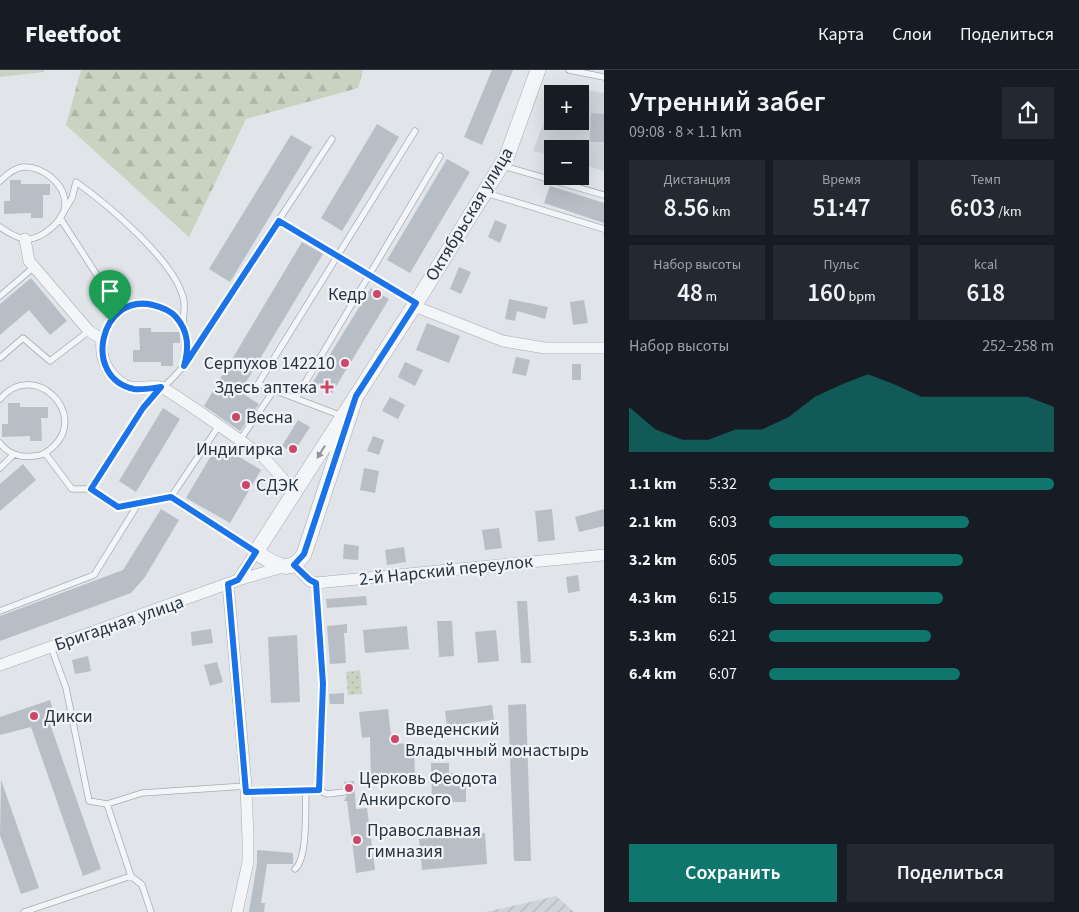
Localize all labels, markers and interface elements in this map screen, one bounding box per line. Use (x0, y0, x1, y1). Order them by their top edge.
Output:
text: Fleetfoot (25, 17, 121, 52)
text: Карта (818, 22, 864, 47)
text: Слои (892, 22, 932, 47)
text: Поделиться (960, 22, 1054, 47)
text: Утренний забег (629, 82, 826, 122)
map controls (544, 85, 589, 185)
button: + (544, 85, 589, 130)
button: share (1002, 87, 1054, 139)
text: 09:08 · 8 × 1.1 km (629, 121, 742, 143)
button: − (544, 140, 589, 185)
street label: Октябрьская улица (420, 143, 519, 286)
text: Дистанция (664, 170, 731, 190)
text: Время (822, 170, 861, 190)
text: Темп (971, 170, 1001, 190)
text: 8.56 (664, 190, 709, 226)
text: 51:47 (812, 190, 871, 226)
text: 6:03 (950, 190, 995, 226)
text: km (709, 202, 731, 222)
text: /km (995, 202, 1022, 222)
text: Набор высоты (653, 255, 741, 275)
text: Пульс (823, 255, 860, 275)
text: kcal (974, 255, 998, 275)
pin (89, 270, 131, 321)
text: 48 (677, 275, 703, 311)
text: 160 (807, 275, 846, 311)
text: 618 (967, 275, 1005, 311)
icon: arrive (96, 277, 124, 305)
place label: Кедр (328, 282, 367, 307)
text: m (703, 287, 717, 307)
text: bpm (846, 287, 876, 307)
marker: Кедр (371, 288, 383, 300)
text: Набор высоты (629, 335, 729, 357)
text: 252–258 m (982, 335, 1054, 357)
place label: Серпухов 142210 (204, 351, 335, 376)
marker: Серпухов 142210 (339, 357, 351, 369)
place label: Здесь аптека (214, 375, 317, 400)
marker: Здесь аптека (321, 381, 333, 393)
place label: Весна (246, 405, 293, 430)
marker: Весна (230, 411, 242, 423)
place label: Индигирка (196, 437, 283, 462)
marker: Индигирка (287, 443, 299, 455)
one-way arrow (316, 446, 325, 459)
place label: СДЭК (256, 473, 299, 498)
text: 1.1 km (629, 473, 676, 495)
text: 5:32 (709, 473, 737, 495)
marker: СДЭК (240, 479, 252, 491)
text: 2.1 km (629, 511, 676, 533)
text: 6:03 (709, 511, 737, 533)
street label: 2-й Нарский переулок (358, 549, 534, 592)
text: 3.2 km (629, 549, 676, 571)
text: 6:05 (709, 549, 737, 571)
text: 4.3 km (629, 587, 676, 609)
text: 6:15 (709, 587, 737, 609)
street label: Бригадная улица (51, 590, 187, 657)
text: 5.3 km (629, 625, 676, 647)
text: 6:21 (709, 625, 737, 647)
text: 6.4 km (629, 663, 676, 685)
text: 6:07 (709, 663, 737, 685)
place label: Дикси (44, 704, 93, 729)
marker: Дикси (28, 710, 40, 722)
place label: Введенский Владычный монастырь (405, 717, 589, 763)
marker: Введенский Владычный монастырь (389, 733, 401, 745)
place label: Церковь Феодота Анкирского (359, 766, 497, 812)
marker: Церковь Феодота Анкирского (343, 782, 355, 794)
place label: Православная гимназия (367, 818, 481, 864)
marker: Православная гимназия (351, 834, 363, 846)
button: Сохранить (629, 844, 837, 902)
button: Поделиться (847, 844, 1054, 902)

